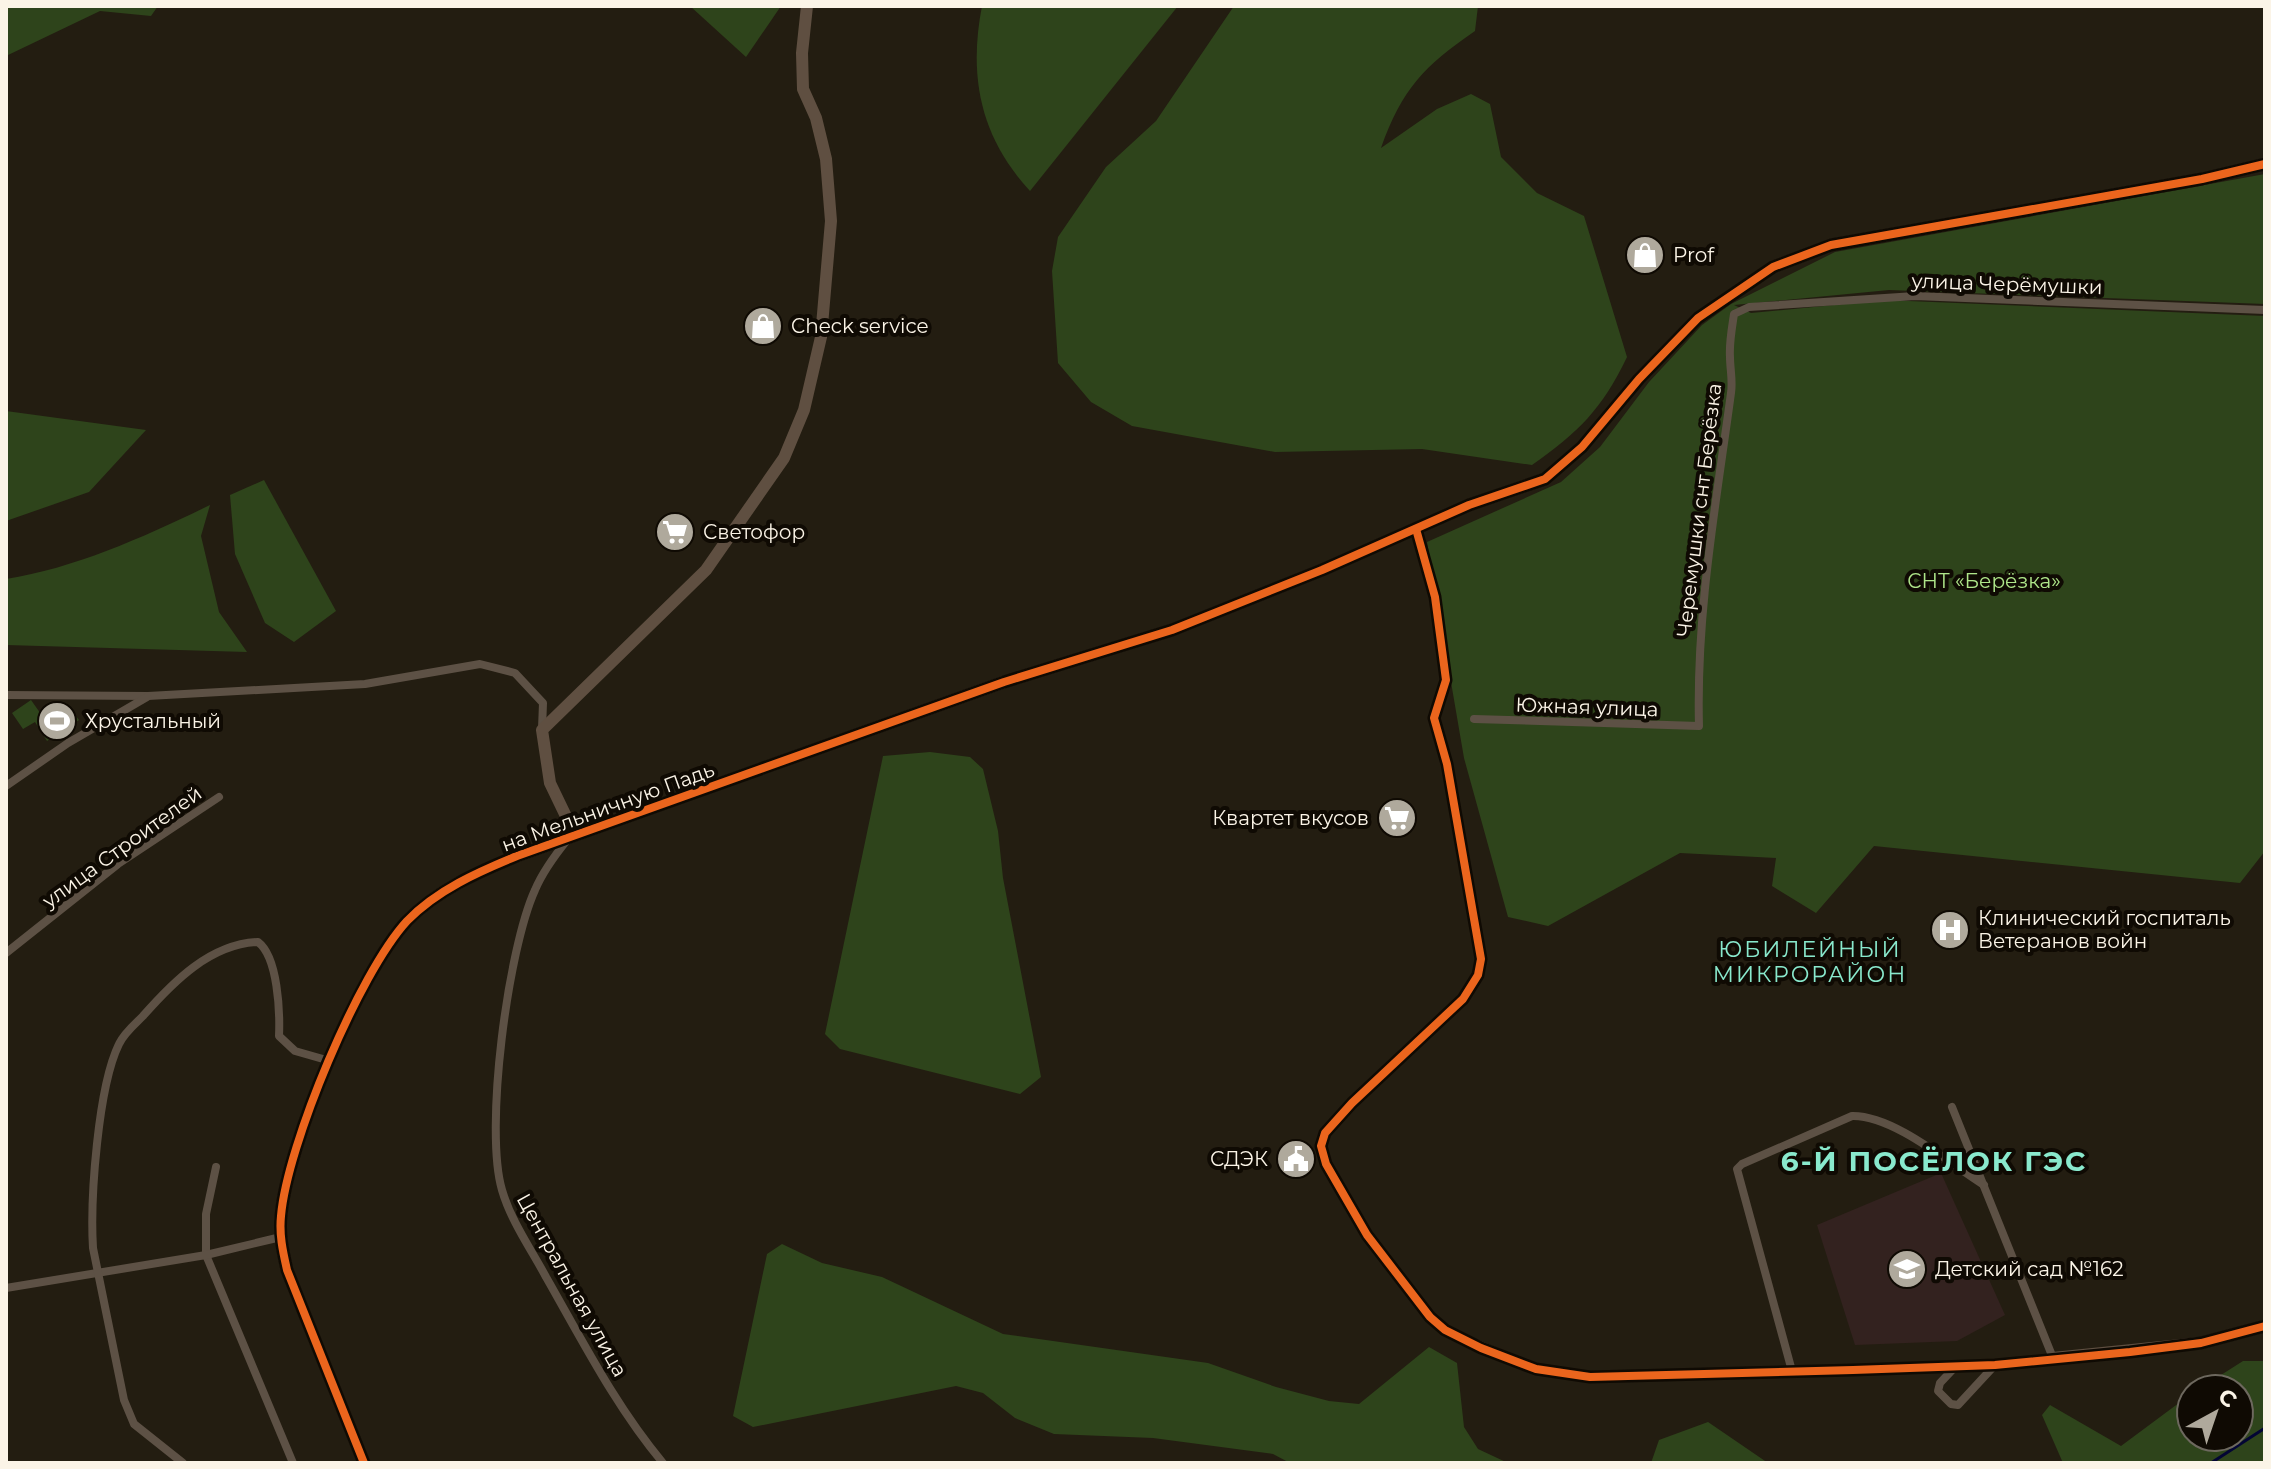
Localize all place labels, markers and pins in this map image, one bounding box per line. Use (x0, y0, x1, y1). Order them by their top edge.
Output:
shop icon: Prof (1624, 234, 1666, 276)
place label: Prof (1673, 243, 1715, 267)
shop icon: Check service (742, 305, 784, 347)
place label: Check service (791, 314, 929, 338)
supermarket icon: Светофор (654, 511, 696, 553)
place label: Светофор (703, 520, 805, 544)
sports icon: Хрустальный (36, 700, 78, 742)
place label: Хрустальный (85, 709, 221, 733)
supermarket icon: Квартет вкусов (1376, 797, 1418, 839)
place label: Квартет вкусов (1212, 806, 1369, 830)
place label: Клинический госпиталь Ветеранов войн (1978, 906, 2231, 953)
hospital icon: Клинический госпиталь Ветеранов войн (1929, 909, 1971, 951)
public building icon: СДЭК (1275, 1138, 1317, 1180)
place label: СДЭК (1210, 1147, 1268, 1171)
school or university icon: Детский сад №162 (1886, 1248, 1928, 1290)
place label: Детский сад №162 (1935, 1257, 2124, 1281)

